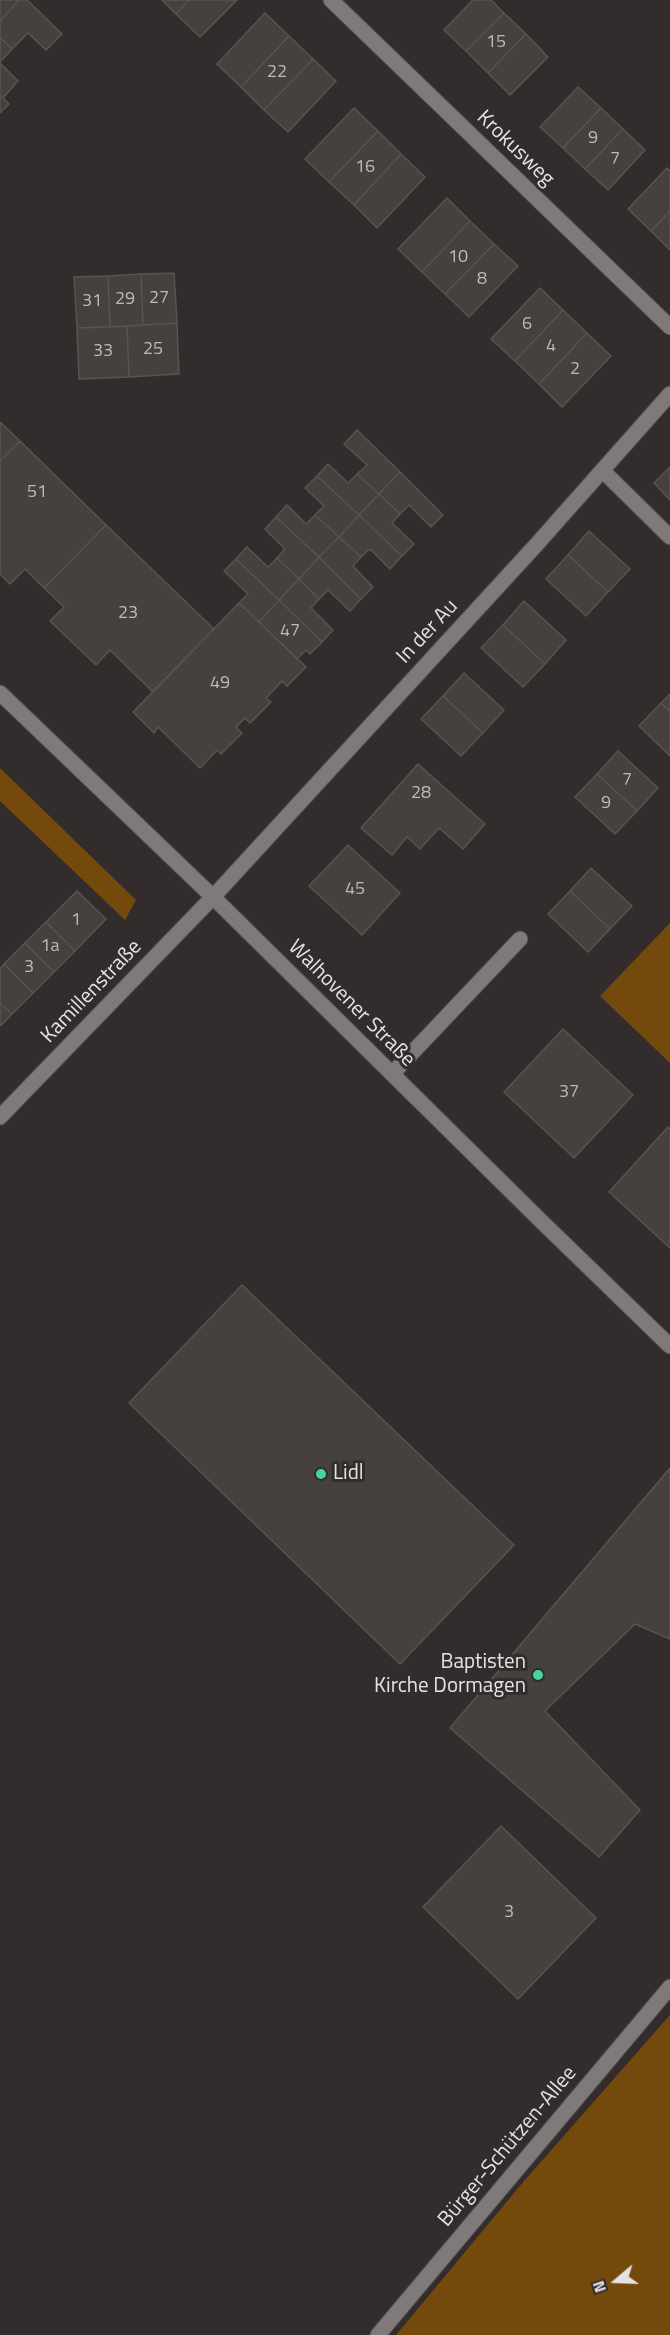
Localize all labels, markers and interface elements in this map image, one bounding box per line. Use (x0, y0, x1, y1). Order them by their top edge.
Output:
house number: 15 (486, 32, 506, 54)
house number: 22 (267, 62, 287, 84)
street label: Krokusweg (471, 106, 559, 192)
house number: 9 (588, 128, 598, 150)
house number: 7 (610, 149, 620, 171)
house number: 16 (355, 157, 375, 179)
house number: 10 (448, 247, 468, 269)
house number: 8 (477, 269, 487, 291)
house number: 27 (149, 288, 169, 310)
house number: 29 (115, 289, 135, 311)
house number: 31 (82, 291, 102, 313)
house number: 6 (522, 314, 532, 336)
house number: 4 (546, 336, 556, 358)
house number: 25 (143, 339, 163, 361)
house number: 33 (93, 341, 113, 363)
house number: 2 (570, 359, 580, 381)
house number: 51 (27, 482, 47, 504)
street label: In der Au (392, 595, 464, 669)
house number: 23 (118, 603, 138, 625)
house number: 47 (280, 621, 300, 643)
house number: 49 (210, 673, 230, 695)
house number: 7 (622, 770, 632, 792)
house number: 28 (411, 783, 431, 805)
house number: 9 (601, 793, 611, 815)
house number: 45 (345, 879, 365, 901)
house number: 1 (71, 910, 81, 932)
street label: Kamillenstraße (36, 935, 148, 1049)
street label: Walhovener Straße (282, 935, 420, 1073)
house number: 1a (40, 936, 60, 958)
house number: 3 (24, 957, 34, 979)
house number: 37 (559, 1082, 579, 1104)
place label: Lidl (333, 1461, 364, 1487)
marker: Lidl (314, 1467, 328, 1481)
place label: Baptisten Kirche Dormagen (374, 1650, 526, 1700)
marker: Baptisten Kirche Dormagen (531, 1668, 545, 1682)
house number: 3 (504, 1902, 514, 1924)
street label: Bürger-Schützen-Allee (434, 2062, 582, 2232)
north arrow (586, 2251, 646, 2311)
text: N (586, 2278, 612, 2296)

